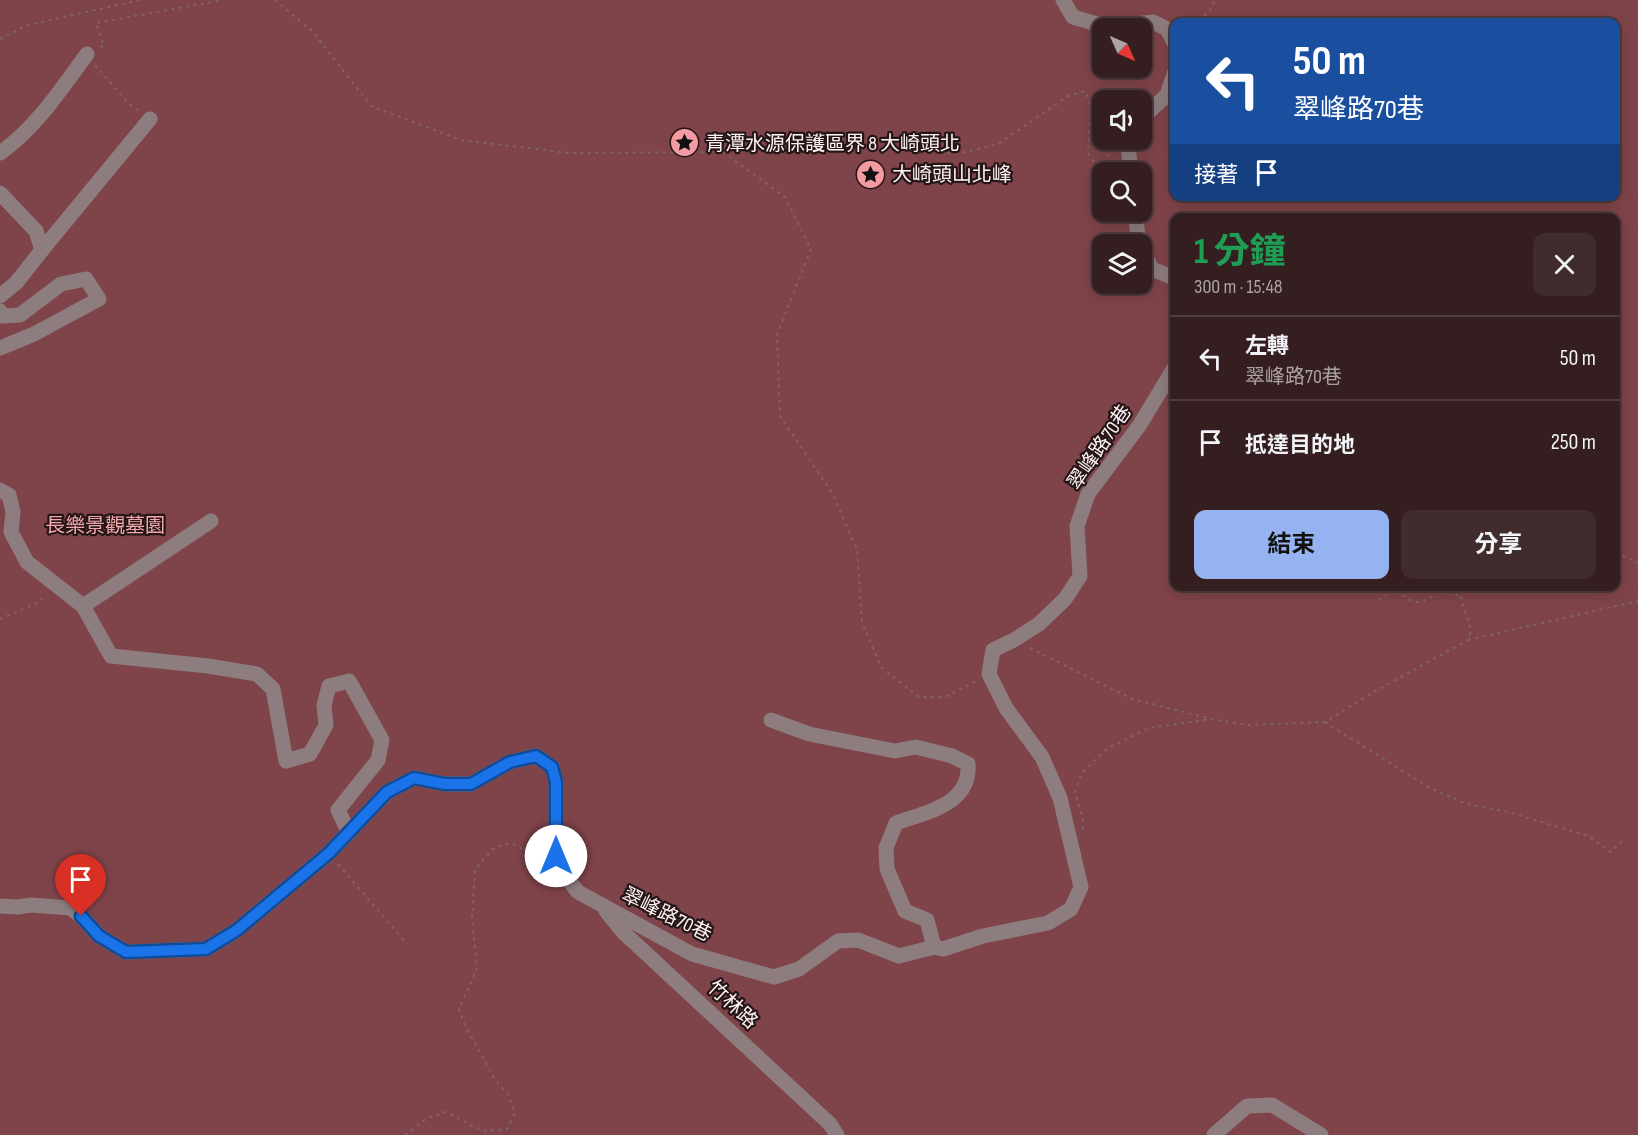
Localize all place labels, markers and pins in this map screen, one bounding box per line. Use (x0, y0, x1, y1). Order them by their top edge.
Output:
place icon: 青潭水源保護區界 8 大崎頭北 (668, 127, 700, 159)
place label: 青潭水源保護區界 8 大崎頭北 (705, 132, 960, 156)
place icon: 大崎頭山北峰 (855, 158, 887, 190)
place label: 大崎頭山北峰 (892, 163, 1012, 187)
pin (55, 854, 106, 916)

